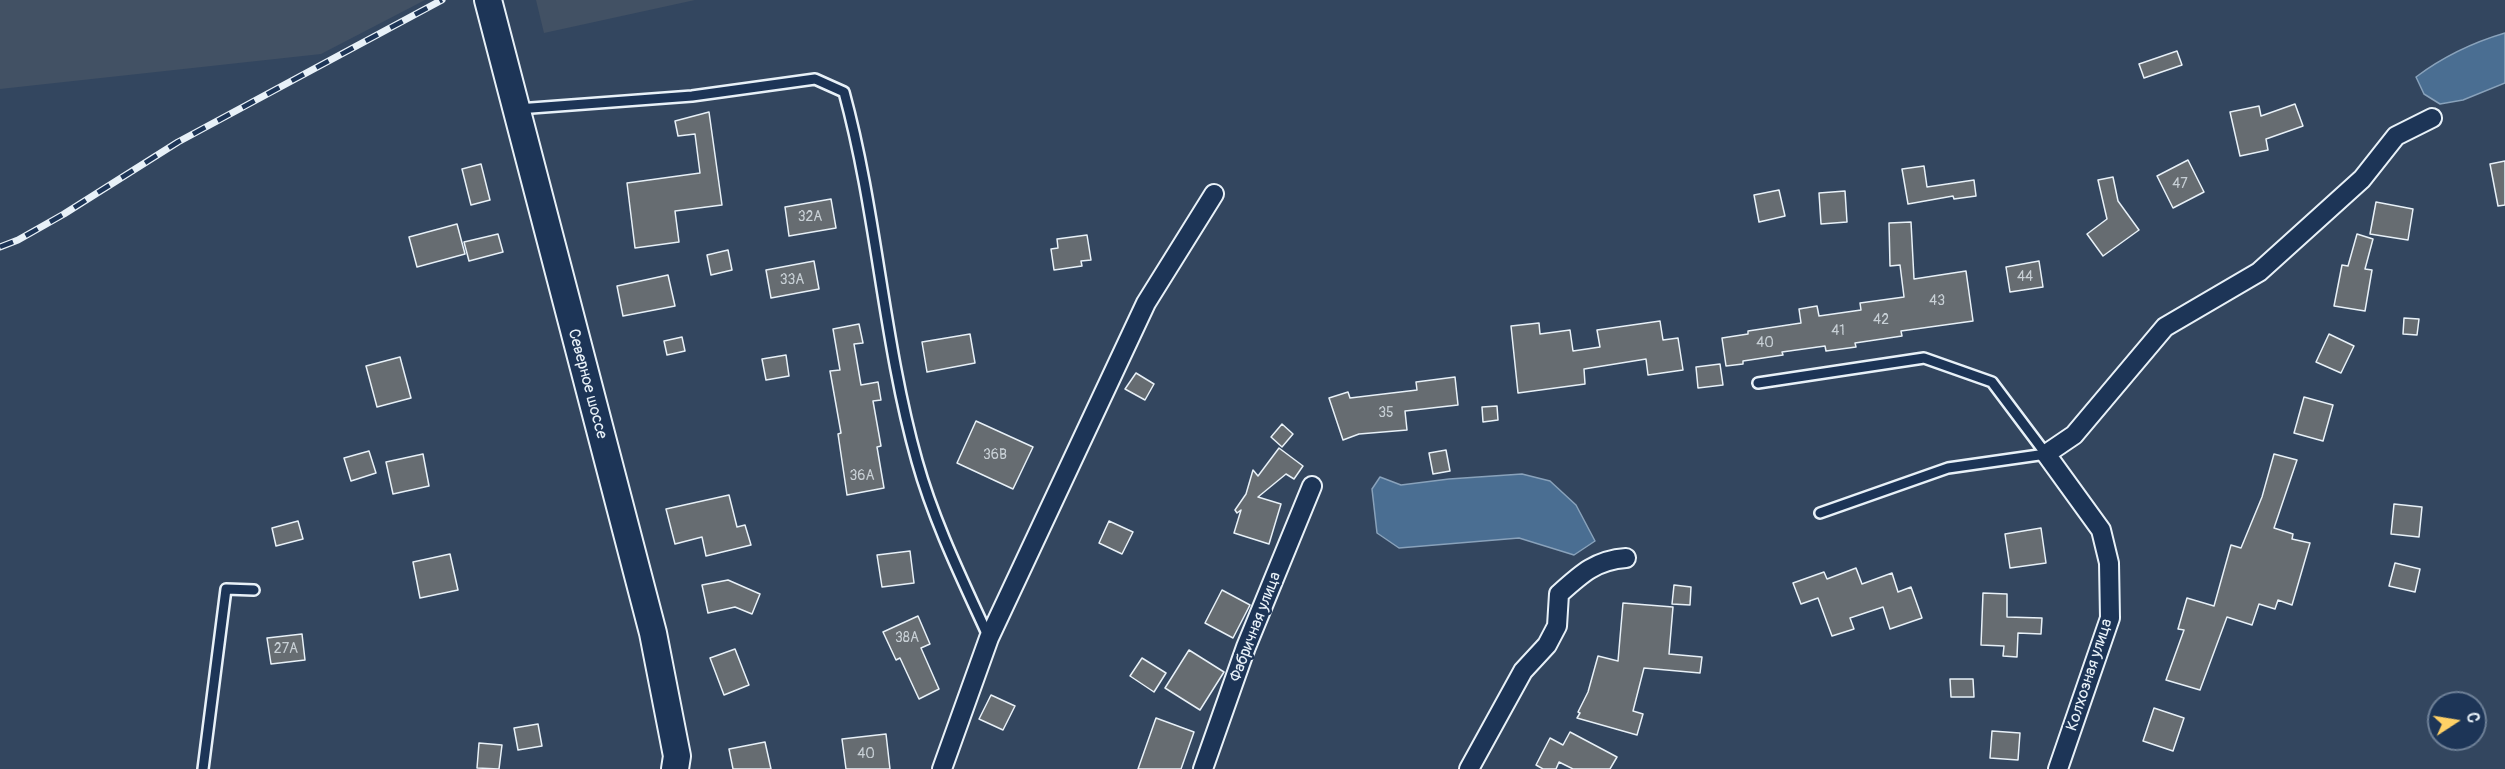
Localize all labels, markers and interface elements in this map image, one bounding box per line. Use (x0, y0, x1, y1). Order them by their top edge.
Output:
house number: 47 (2172, 176, 2188, 192)
house number: 32А (798, 209, 822, 225)
house number: 44 (2017, 269, 2033, 285)
house number: 33А (780, 272, 804, 288)
house number: 43 (1929, 293, 1945, 309)
house number: 42 (1873, 312, 1889, 328)
house number: 41 (1831, 323, 1845, 339)
street label: Северное шоссе (563, 327, 611, 441)
house number: 40 (1756, 335, 1774, 351)
house number: 35 (1378, 405, 1394, 421)
house number: 36В (983, 447, 1007, 463)
house number: 36А (849, 468, 875, 484)
street label: Фабричная улица (1226, 569, 1286, 685)
street label: Колхозная улица (2063, 617, 2117, 733)
house number: 38А (895, 630, 919, 646)
house number: 27А (274, 641, 298, 657)
north arrow (2427, 691, 2487, 751)
text: С (2462, 711, 2483, 725)
house number: 40 (857, 746, 875, 762)

